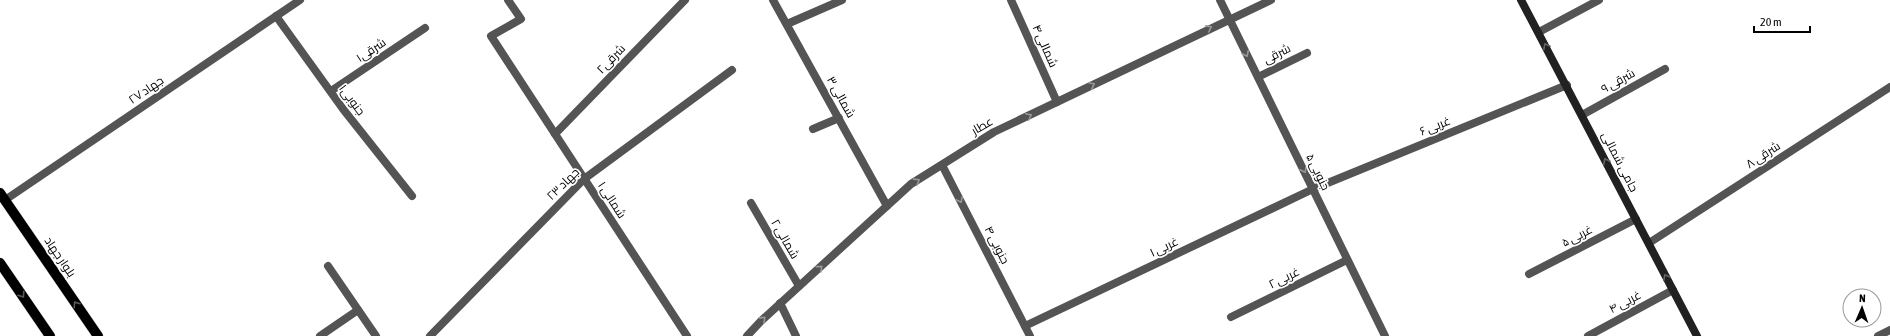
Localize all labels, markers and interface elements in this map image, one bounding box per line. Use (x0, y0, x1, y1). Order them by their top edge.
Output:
scale bar (1754, 8, 1810, 34)
text: 20 m (1760, 15, 1782, 29)
street label: شمالی ۴ (1029, 23, 1061, 70)
one-way arrow (1205, 25, 1212, 33)
street label: شرقی۱ (354, 35, 388, 65)
street label: شرقی۲ (594, 41, 628, 77)
street label: شرقی (1261, 41, 1293, 67)
one-way arrow (1544, 43, 1551, 50)
one-way arrow (1241, 49, 1249, 57)
street label: شرقی ۹ (1599, 66, 1637, 96)
street label: جهاد ۲۷ (126, 73, 166, 107)
street label: شمالی ۳ (824, 74, 858, 120)
street label: جنوبی۱ (336, 82, 368, 118)
one-way arrow (1088, 82, 1095, 90)
one-way arrow (1024, 113, 1032, 121)
street label: عطار (968, 114, 995, 138)
street label: غربی ۶ (1418, 114, 1452, 138)
street label: جامی شمالی (1599, 130, 1641, 194)
street label: شرقی ۸ (1743, 139, 1783, 171)
street label: جنوبی ۵ (1303, 151, 1333, 193)
one-way arrow (1604, 158, 1611, 165)
street label: جهاد ۲۳ (544, 165, 582, 203)
one-way arrow (1299, 166, 1307, 174)
street label: شمالی ۱ (595, 179, 629, 221)
one-way arrow (912, 179, 919, 186)
one-way arrow (955, 196, 963, 203)
street label: شمالی ۲ (768, 217, 802, 261)
street label: غربی ۵ (1559, 222, 1595, 250)
street label: جنوبی ۴ (982, 224, 1012, 266)
street label: بلوار جهاد (41, 234, 79, 280)
street label: غربی ۱ (1147, 234, 1181, 260)
one-way arrow (815, 265, 822, 272)
street label: غربی ۲ (1266, 265, 1302, 291)
one-way arrow (1664, 273, 1671, 281)
street label: غربی ۴ (1607, 288, 1643, 316)
north arrow (1842, 288, 1882, 328)
one-way arrow (17, 291, 25, 298)
text: N (1859, 292, 1866, 304)
one-way arrow (73, 301, 81, 308)
one-way arrow (758, 316, 766, 324)

